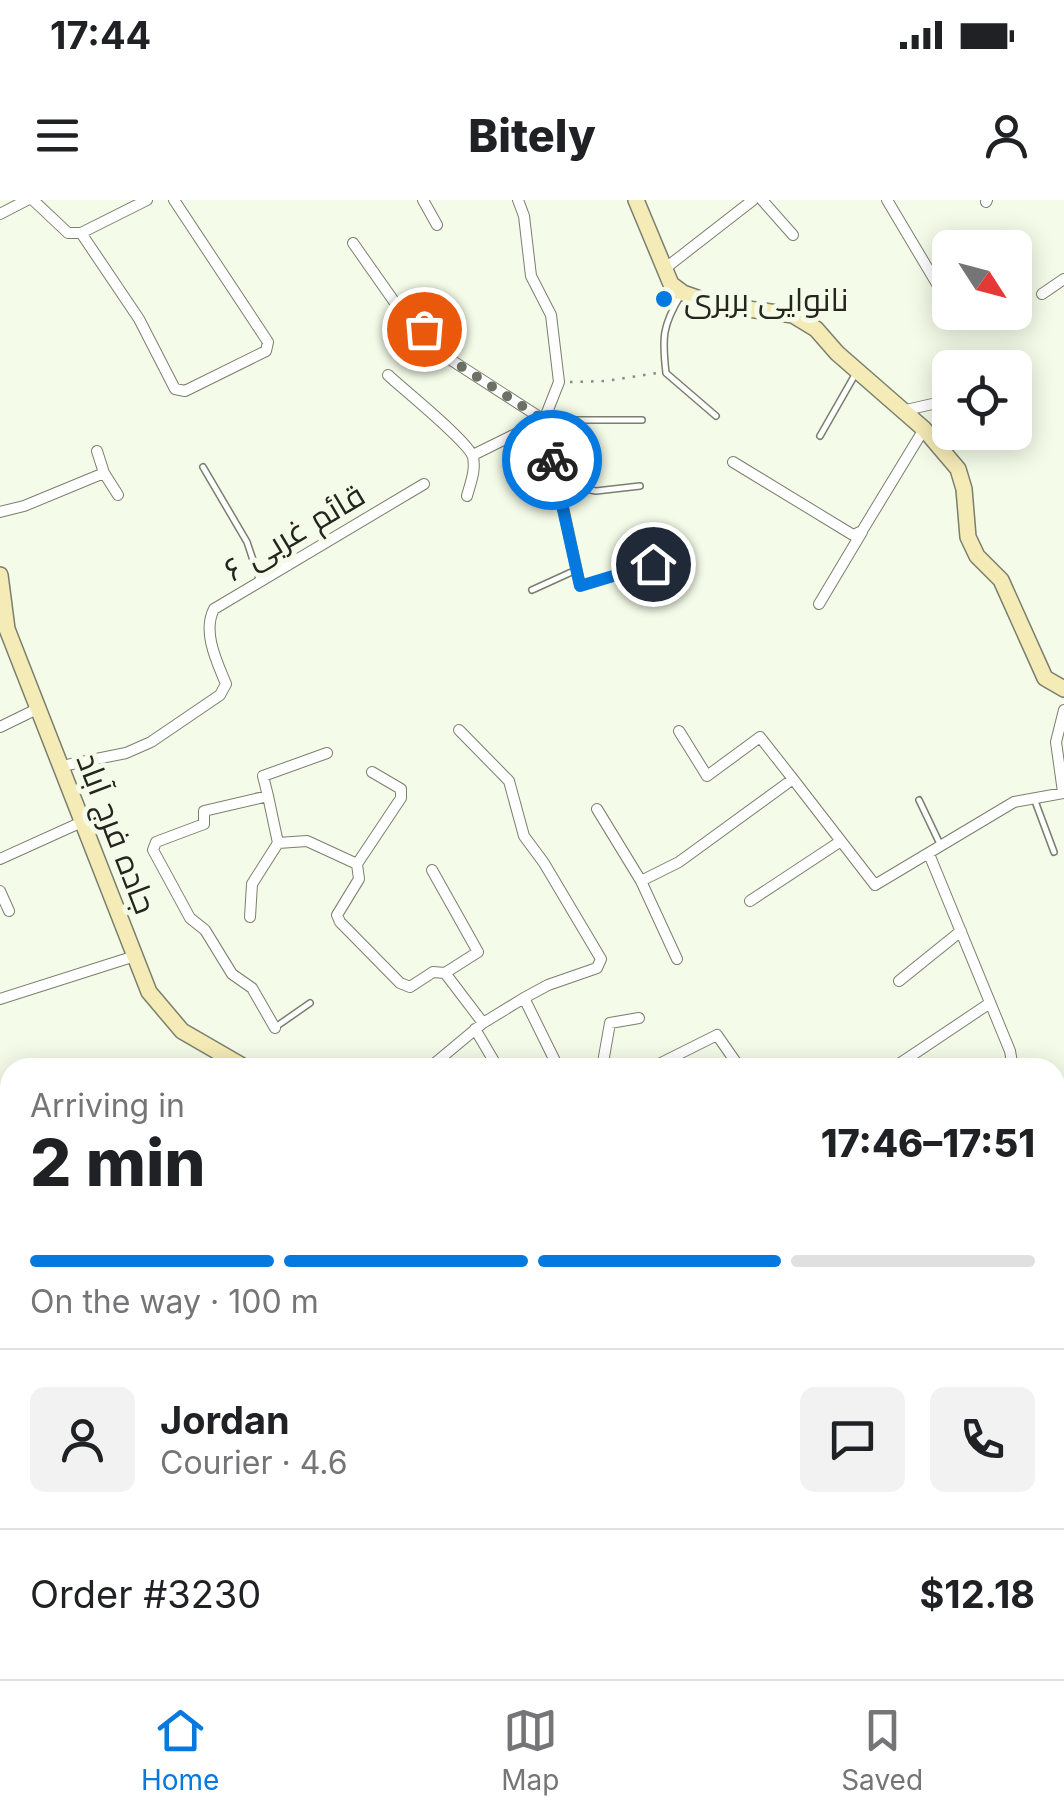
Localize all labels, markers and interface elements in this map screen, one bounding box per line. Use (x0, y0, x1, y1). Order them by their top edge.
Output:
text: 17:44 (50, 12, 151, 58)
icon: menu (30, 108, 85, 163)
text: Bitely (468, 108, 596, 163)
icon: person (979, 108, 1034, 163)
north arrow (932, 230, 1032, 330)
map controls (932, 230, 1032, 450)
place label: نانوایی بربری (684, 280, 848, 319)
pin (382, 287, 467, 372)
marker: نانوایی بربری (653, 288, 675, 310)
icon: bag (397, 302, 452, 357)
button: locate (932, 350, 1032, 450)
courier (502, 410, 602, 510)
icon: bike (525, 433, 580, 488)
street label: قائم غربی ۶ (217, 475, 373, 592)
pin (611, 522, 696, 607)
icon: home (626, 537, 681, 592)
street label: جاده فرج آباد (66, 747, 165, 920)
text: Arriving in (30, 1086, 185, 1125)
text: 17:46–17:51 (821, 1120, 1035, 1166)
text: 2 min (30, 1123, 206, 1202)
text: On the way · 100 m (30, 1282, 319, 1321)
button: person (30, 1387, 135, 1492)
button: chat (800, 1387, 905, 1492)
button: phone (930, 1387, 1035, 1492)
text: Jordan (160, 1397, 290, 1443)
text: Courier · 4.6 (160, 1443, 348, 1482)
text: Order #3230 (30, 1571, 261, 1617)
text: $12.18 (919, 1571, 1035, 1617)
tab: Home (141, 1703, 219, 1797)
tab: Map (501, 1703, 559, 1797)
tab: Saved (841, 1703, 923, 1797)

